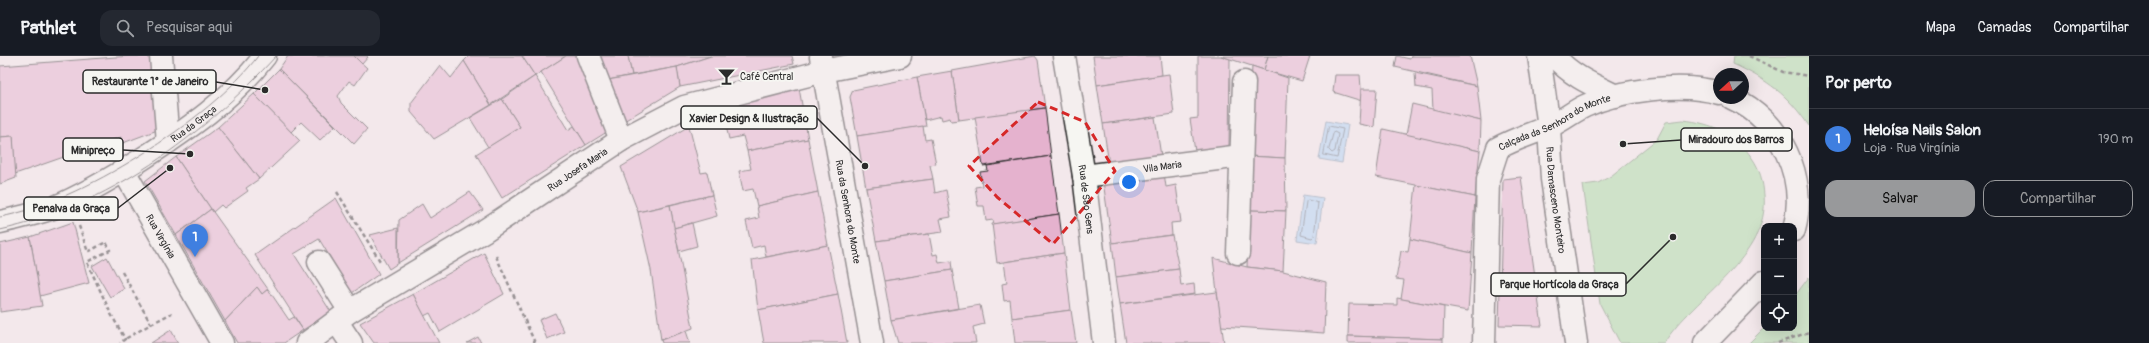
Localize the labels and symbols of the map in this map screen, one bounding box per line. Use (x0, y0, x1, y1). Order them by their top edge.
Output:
bar icon: Café Central (717, 66, 737, 86)
north arrow (1713, 68, 1749, 104)
callout: Restaurante 1° de Janeiro (83, 70, 216, 93)
place label: Café Central (740, 71, 793, 83)
text: Restaurante 1° de Janeiro (92, 75, 208, 88)
street label: Calçada da Senhora do Monte (1497, 92, 1612, 154)
street label: Rua da Graça (169, 103, 220, 145)
callout: Xavier Design & Ilustração (681, 106, 817, 129)
text: Xavier Design & Ilustração (689, 112, 809, 125)
callout: Miradouro dos Barros (1681, 128, 1792, 151)
text: Miradouro dos Barros (1688, 133, 1784, 146)
callout: Minipreço (63, 138, 123, 161)
text: Minipreço (71, 144, 115, 157)
street label: Rua Josefa Maria (545, 145, 610, 194)
street label: Rua Damasceno Monteiro (1543, 146, 1568, 255)
street label: Rua da Senhora do Monte (832, 159, 863, 265)
street label: Vila Maria (1142, 159, 1183, 175)
street label: Rua de São Gens (1075, 164, 1096, 235)
your location (1119, 172, 1139, 192)
callout: Penalva da Graça (24, 197, 118, 220)
text: Penalva da Graça (32, 202, 110, 215)
street label: Rua Virgínia (143, 212, 178, 261)
pin: 1 (182, 224, 208, 257)
callout: Parque Hortícola da Graça (1491, 273, 1626, 296)
text: Parque Hortícola da Graça (1499, 278, 1619, 291)

